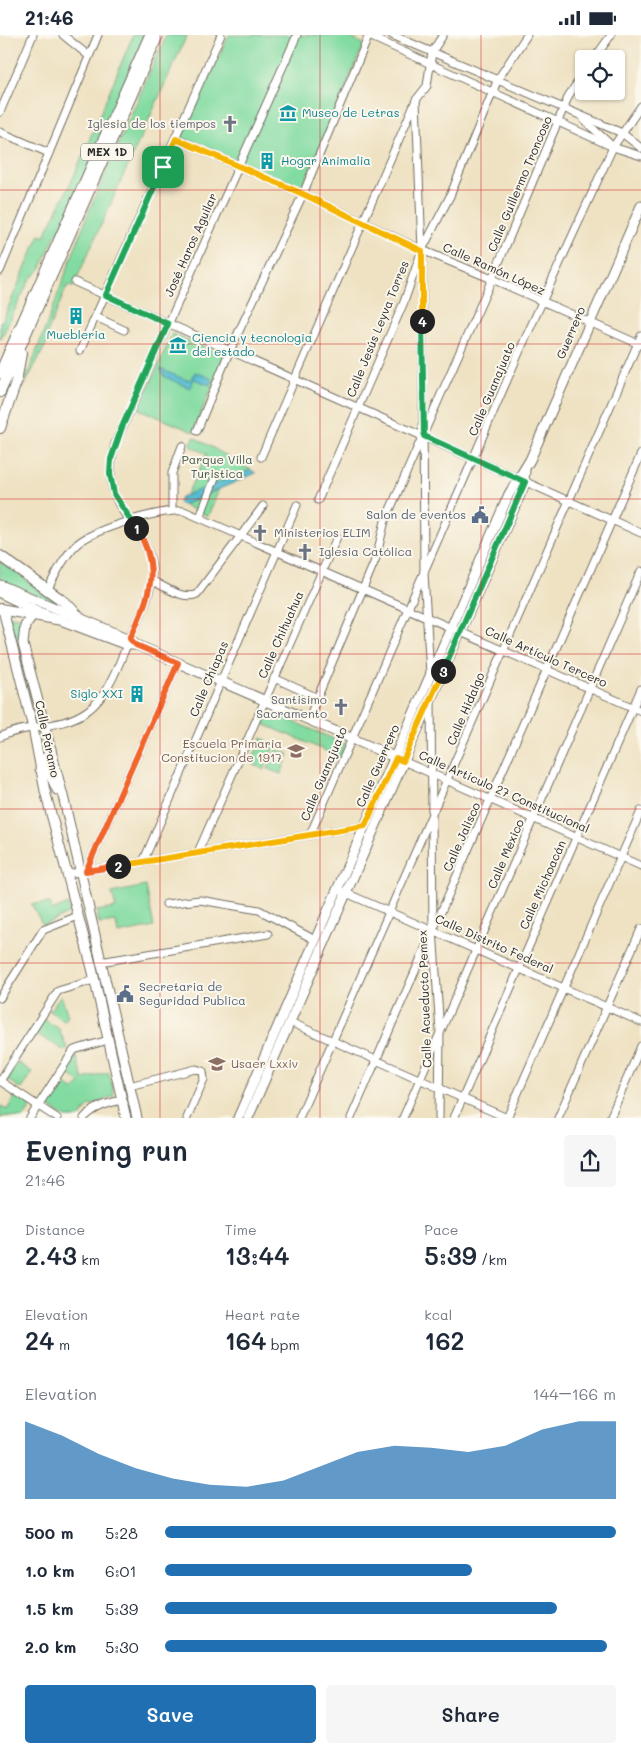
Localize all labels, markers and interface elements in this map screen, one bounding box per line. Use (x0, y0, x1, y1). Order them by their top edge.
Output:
text: 21:46 (25, 5, 74, 30)
map controls (575, 50, 625, 100)
button: locate (575, 50, 625, 100)
museum icon: Museo de Letras (278, 103, 298, 123)
place label: Museo de Letras (302, 104, 400, 120)
street label: Calle Guillermo Troncoso (483, 113, 555, 254)
church icon: Iglesia de los tiempos (220, 114, 240, 134)
place label: Iglesia de los tiempos (88, 115, 216, 131)
road number: MEX 1D (81, 143, 133, 160)
pin (142, 146, 184, 188)
building icon: Hogar Animalia (257, 151, 277, 171)
place label: Hogar Animalia (281, 152, 371, 168)
icon: arrive (149, 153, 177, 181)
street label: José Haros Aguilar (160, 190, 220, 299)
street label: Calle Ramón López (441, 238, 548, 298)
street label: Calle Jesús Leyva Torres (342, 258, 412, 399)
street label: Guerrero (552, 304, 588, 361)
building icon: Muebleria (66, 306, 86, 326)
pin: 4 (410, 309, 434, 333)
text: 4 (418, 312, 427, 331)
place label: Muebleria (47, 326, 105, 342)
place label: Ciencia y tecnologia del estado (192, 329, 312, 359)
museum icon: Ciencia y tecnologia del estado (168, 335, 188, 355)
street label: Calle Guanajuato (464, 339, 518, 438)
park label: Parque Villa Turistica (181, 451, 253, 481)
public building icon: Salon de eventos (470, 505, 490, 525)
place label: Salon de eventos (366, 506, 466, 522)
pin: 1 (124, 515, 148, 541)
text: 1 (133, 519, 140, 538)
church icon: Ministerios ELIM (250, 523, 270, 543)
place label: Ministerios ELIM (274, 524, 371, 540)
church icon: Iglesia Católica (295, 542, 315, 562)
place label: Iglesia Católica (319, 543, 412, 559)
street label: Calle Chihuahua (254, 588, 307, 681)
street label: Calle Artículo Tercero (483, 622, 610, 690)
street label: Calle Chiapas (185, 638, 231, 719)
pin: 3 (430, 659, 456, 683)
text: 3 (439, 662, 448, 681)
street label: Calle Hidalgo (443, 670, 488, 748)
building icon: Siglo XXI (127, 684, 147, 704)
place label: Siglo XXI (70, 685, 123, 701)
place label: Santisimo Sacramento (256, 691, 327, 721)
church icon: Santisimo Sacramento (331, 697, 351, 717)
street label: Calle Páramo (32, 699, 64, 779)
street label: Calle Guerrero (352, 722, 402, 809)
street label: Calle Guanajuato (296, 724, 350, 823)
place label: Escuela Primaria Constitucion de 1917 (161, 735, 282, 765)
school or university icon: Escuela Primaria Constitucion de 1917 (286, 741, 306, 761)
street label: Calle Artículo 27 Constitucional (416, 746, 592, 836)
street label: Calle Jalisco (439, 799, 483, 874)
street label: Calle México (483, 816, 527, 891)
street label: Calle Michoacán (515, 837, 569, 932)
pin: 2 (106, 853, 130, 879)
text: 2 (115, 857, 122, 876)
street label: Calle Distrito Federal (433, 910, 556, 976)
street label: Calle Acueducto Pemex (414, 930, 434, 1068)
place label: Secretaria de Seguridad Publica (139, 978, 246, 1008)
public building icon: Secretaria de Seguridad Publica (115, 984, 135, 1004)
school or university icon: Usaer Lxxiv (207, 1054, 227, 1074)
place label: Usaer Lxxiv (231, 1055, 298, 1071)
text: Evening run (25, 1132, 188, 1168)
button: share (564, 1135, 616, 1187)
text: 21:46 (25, 1169, 65, 1190)
text: Distance (25, 1220, 85, 1239)
text: Time (225, 1220, 257, 1239)
text: Pace (424, 1220, 459, 1239)
text: 2.43 (25, 1239, 77, 1271)
text: 13:44 (225, 1239, 289, 1271)
text: 5:39 (424, 1239, 477, 1271)
text: km (77, 1250, 100, 1269)
text: /km (477, 1250, 507, 1269)
text: Elevation (25, 1305, 88, 1324)
text: Heart rate (225, 1305, 300, 1324)
text: kcal (424, 1305, 452, 1324)
text: 24 (25, 1324, 54, 1356)
text: 164 (225, 1324, 266, 1356)
text: 162 (424, 1324, 465, 1356)
text: m (54, 1335, 70, 1354)
text: bpm (266, 1335, 300, 1354)
text: Elevation (25, 1383, 97, 1404)
text: 144–166 m (533, 1383, 616, 1404)
text: 500 m (25, 1522, 73, 1543)
text: 5:28 (105, 1522, 138, 1543)
text: 1.0 km (25, 1560, 74, 1581)
text: 6:01 (105, 1560, 137, 1581)
text: 1.5 km (25, 1598, 73, 1619)
text: 5:39 (105, 1598, 138, 1619)
text: 2.0 km (25, 1636, 76, 1657)
text: 5:30 (105, 1636, 139, 1657)
button: Save (25, 1685, 316, 1743)
button: Share (326, 1685, 616, 1743)

